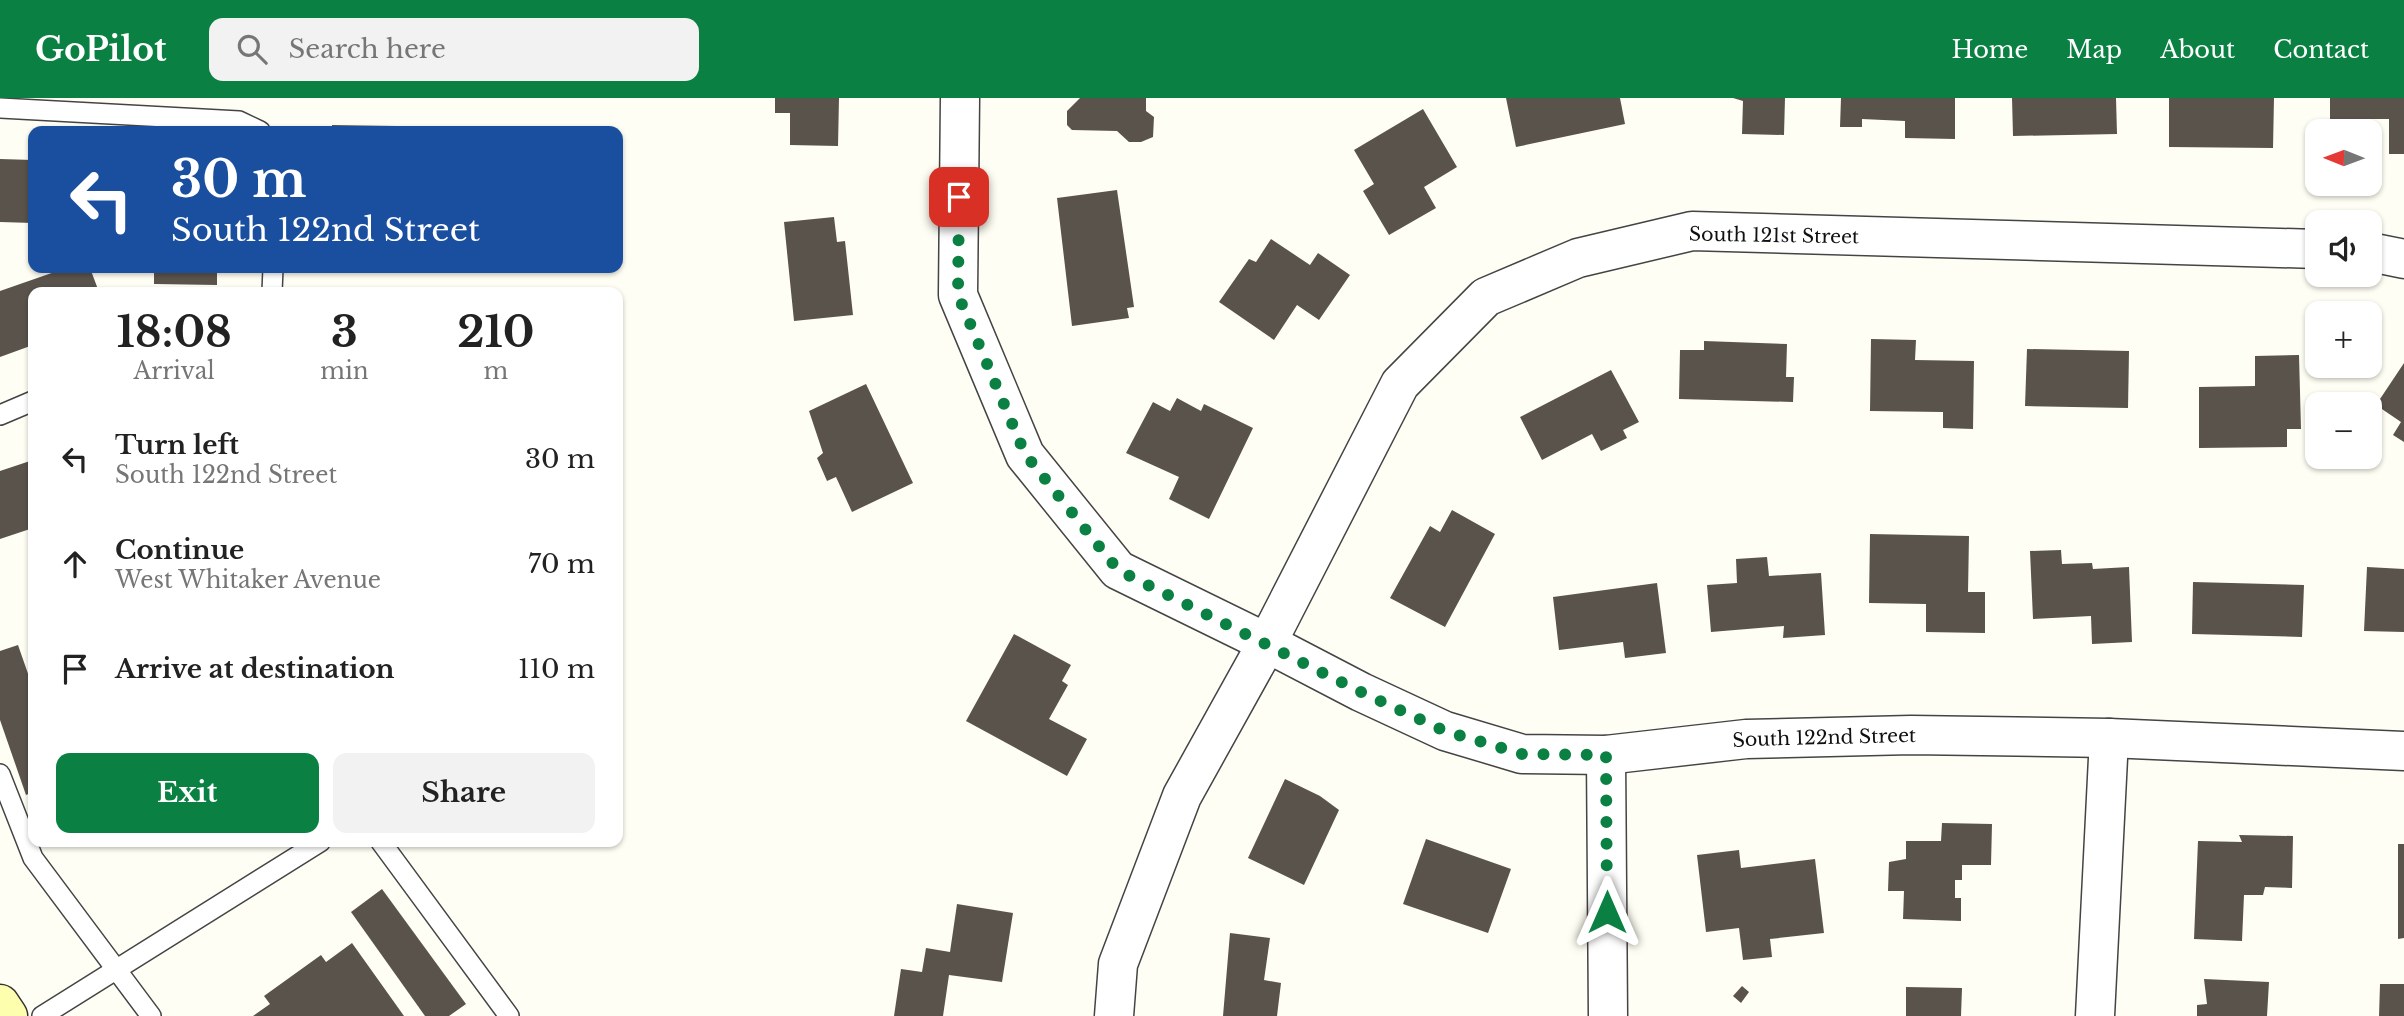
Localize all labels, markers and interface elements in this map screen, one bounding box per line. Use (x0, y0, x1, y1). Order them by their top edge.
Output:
search box (209, 18, 699, 81)
text: GoPilot (35, 29, 167, 70)
icon: search (233, 30, 271, 68)
text: Search here (289, 33, 446, 65)
text: Home (1952, 35, 2028, 64)
text: Map (2066, 35, 2122, 64)
text: About (2160, 35, 2235, 64)
text: Contact (2273, 35, 2369, 64)
north arrow (2305, 119, 2382, 196)
map controls (2305, 119, 2382, 469)
text: 30 m (171, 149, 306, 210)
icon: left (56, 154, 147, 245)
pin (929, 167, 989, 227)
icon: arrive (940, 178, 978, 216)
text: South 122nd Street (171, 210, 480, 250)
button: sound (2305, 210, 2382, 287)
street label: South 121st Street (1689, 223, 1860, 248)
button: + (2305, 301, 2382, 378)
text: 18:08 (116, 306, 232, 358)
text: 3 (331, 306, 358, 358)
text: 210 (457, 306, 535, 358)
text: Arrival (133, 357, 215, 385)
text: min (320, 357, 369, 385)
text: m (483, 357, 508, 385)
button: − (2305, 392, 2382, 469)
text: Turn left (115, 429, 239, 461)
icon: left (56, 440, 94, 478)
text: 30 m (525, 443, 595, 475)
text: South 122nd Street (115, 461, 337, 489)
text: Continue (115, 534, 244, 566)
icon: ahead (56, 545, 94, 583)
text: 70 m (528, 548, 595, 580)
text: West Whitaker Avenue (115, 566, 381, 594)
icon: arrive (56, 650, 94, 688)
text: Arrive at destination (115, 653, 395, 685)
text: 110 m (518, 653, 595, 685)
street label: South 122nd Street (1731, 724, 1917, 752)
button: Exit (56, 753, 319, 833)
button: Share (333, 753, 595, 833)
position arrow (1570, 875, 1644, 949)

